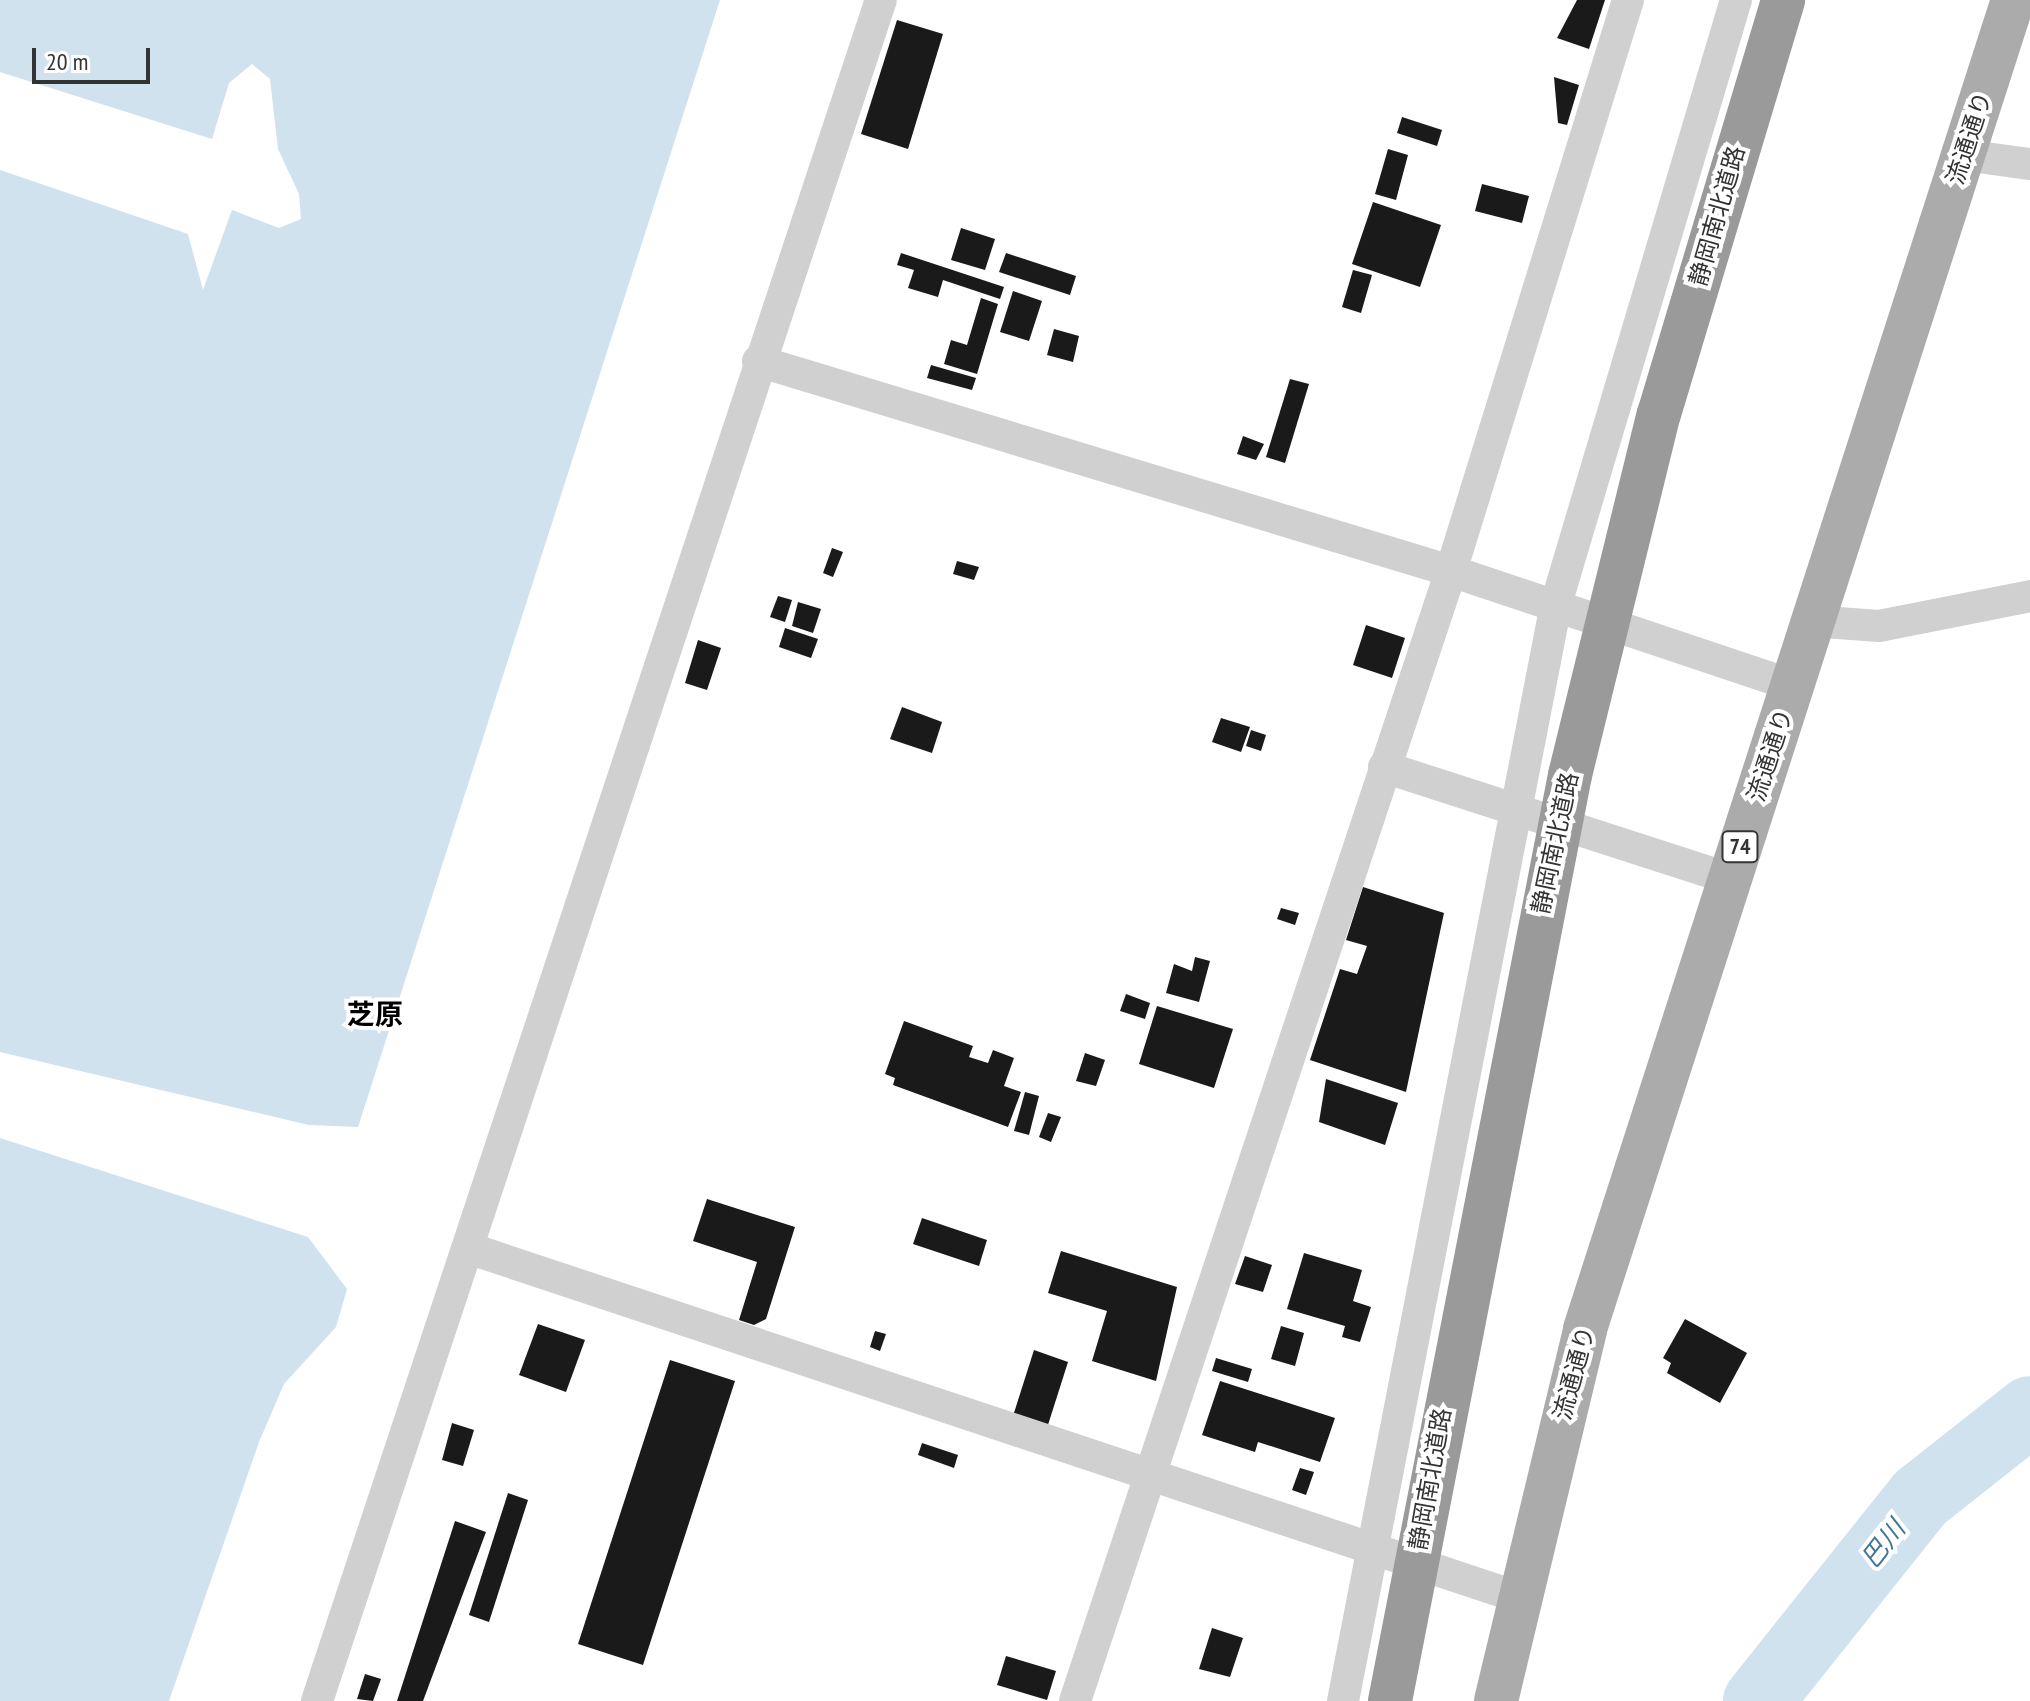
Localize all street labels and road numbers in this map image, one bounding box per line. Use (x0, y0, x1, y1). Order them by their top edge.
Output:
street label: 流通通り (1940, 88, 1998, 188)
street label: 静岡南北道路 (1683, 143, 1751, 289)
street label: 流通通り (1741, 705, 1799, 805)
street label: 静岡南北道路 (1526, 770, 1584, 916)
road number: 74 (1720, 829, 1760, 865)
street label: 流通通り (1548, 1323, 1600, 1423)
street label: 静岡南北道路 (1403, 1406, 1457, 1552)

